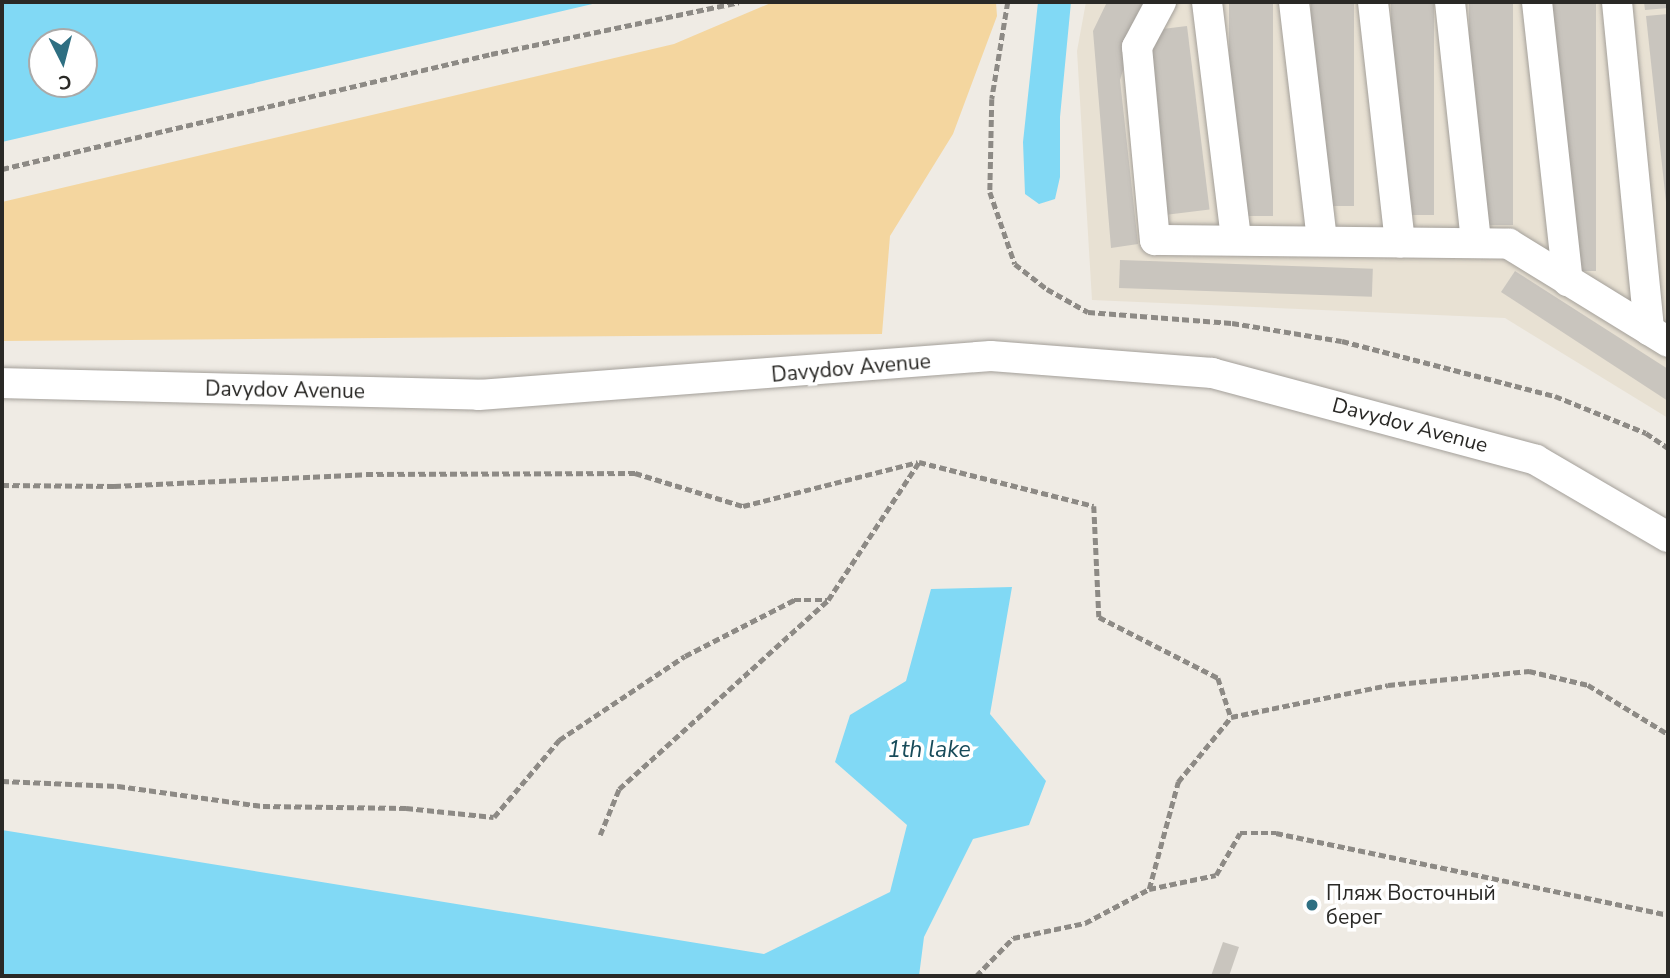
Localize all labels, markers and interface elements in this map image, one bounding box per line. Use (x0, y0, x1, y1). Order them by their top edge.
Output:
north arrow (28, 28, 98, 98)
text: С (57, 68, 73, 95)
street label: Davydov Avenue (770, 348, 932, 388)
street label: Davydov Avenue (205, 376, 365, 404)
street label: Davydov Avenue (1330, 392, 1490, 458)
water label: 1th lake (887, 736, 971, 764)
place label: Пляж Восточный берег (1326, 880, 1496, 930)
marker: Пляж Восточный берег (1304, 897, 1320, 913)

